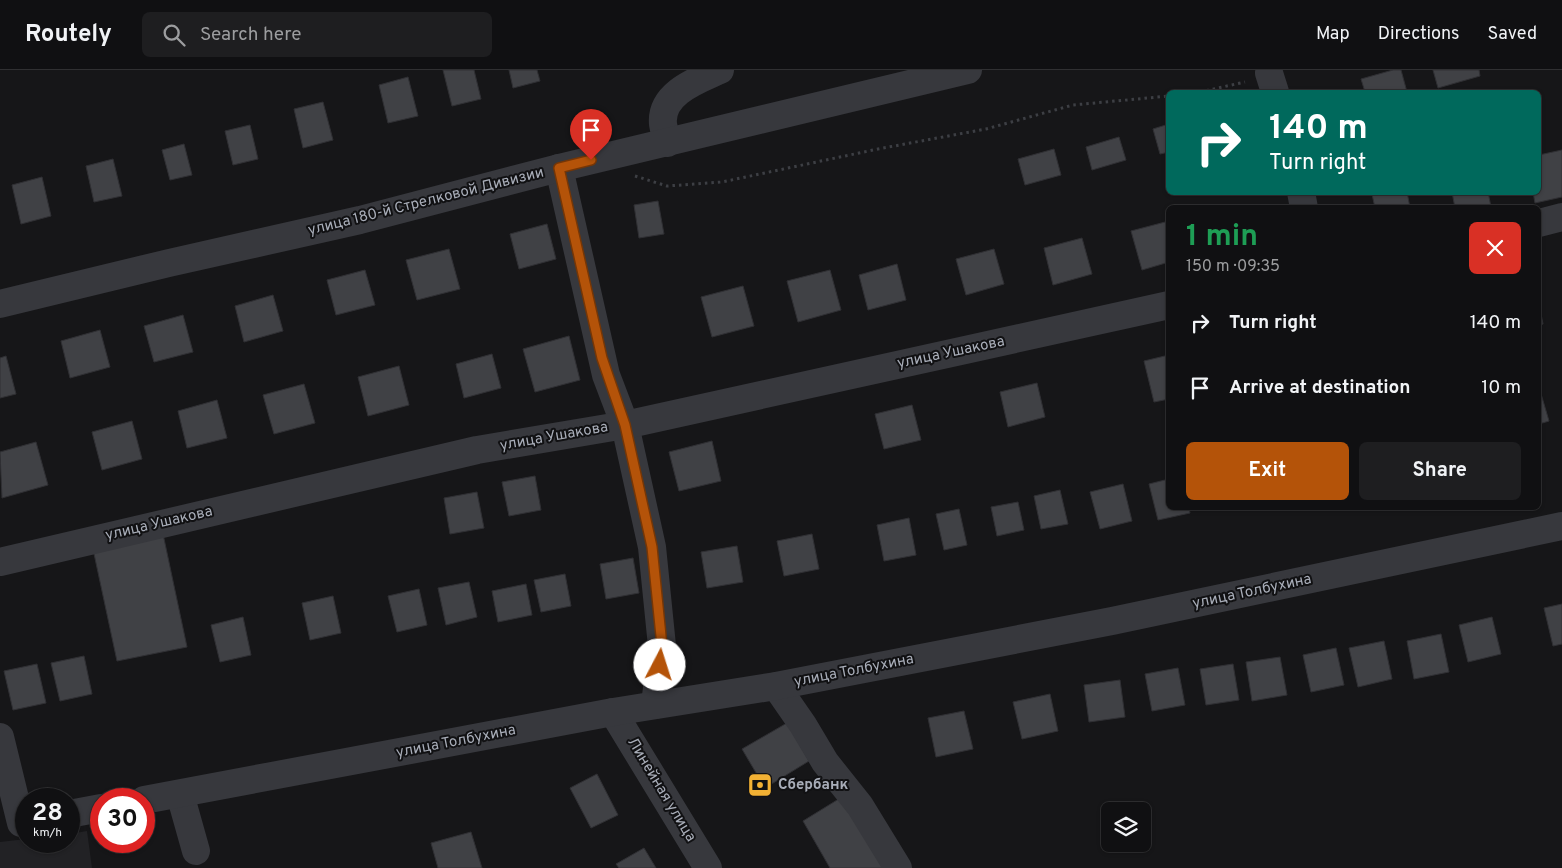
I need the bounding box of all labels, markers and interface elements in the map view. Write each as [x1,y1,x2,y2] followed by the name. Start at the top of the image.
[142,12,492,57] search box
[25,20,112,50] text: Routely
[160,21,188,49] icon: search
[200,23,301,47] text: Search here
[1316,23,1350,46] text: Map
[1378,23,1460,46] text: Directions
[1488,23,1537,46] text: Saved
[1269,107,1368,151] text: 140 m
[570,109,612,160] pin
[1186,110,1251,175] icon: right
[577,116,605,144] icon: arrive
[1269,150,1366,177] text: Turn right
[306,163,546,241] street label: улица 180-й Стрелковой Дивизии
[1186,219,1258,256] text: 1 min
[1469,222,1521,274] button: close
[1186,257,1280,277] text: 150 m · 09:35
[1186,309,1214,337] icon: right
[1229,311,1317,335] text: Turn right
[1470,311,1521,335] text: 140 m
[895,332,1007,374] street label: улица Ушакова
[1186,374,1214,402] icon: arrive
[1229,376,1410,400] text: Arrive at destination
[1481,376,1521,400] text: 10 m
[498,418,610,456] street label: улица Ушакова
[1186,442,1349,500] button: Exit
[1359,442,1521,500] button: Share
[104,502,214,546] street label: улица Ушакова
[1191,570,1313,614] street label: улица Толбухина
[633,638,685,690] position arrow
[793,650,915,692] street label: улица Толбухина
[395,721,517,763] street label: улица Толбухина
[622,734,700,846] street label: Линейная улица
[747,772,773,798] bank icon: Сбербанк
[778,776,849,795] place label: Сбербанк
[90,788,155,853] speed limit sign: 30
[32,798,63,830] text: 28
[1101,802,1151,852] map controls
[1101,802,1151,852] button: layers
[33,825,62,841] text: km/h

